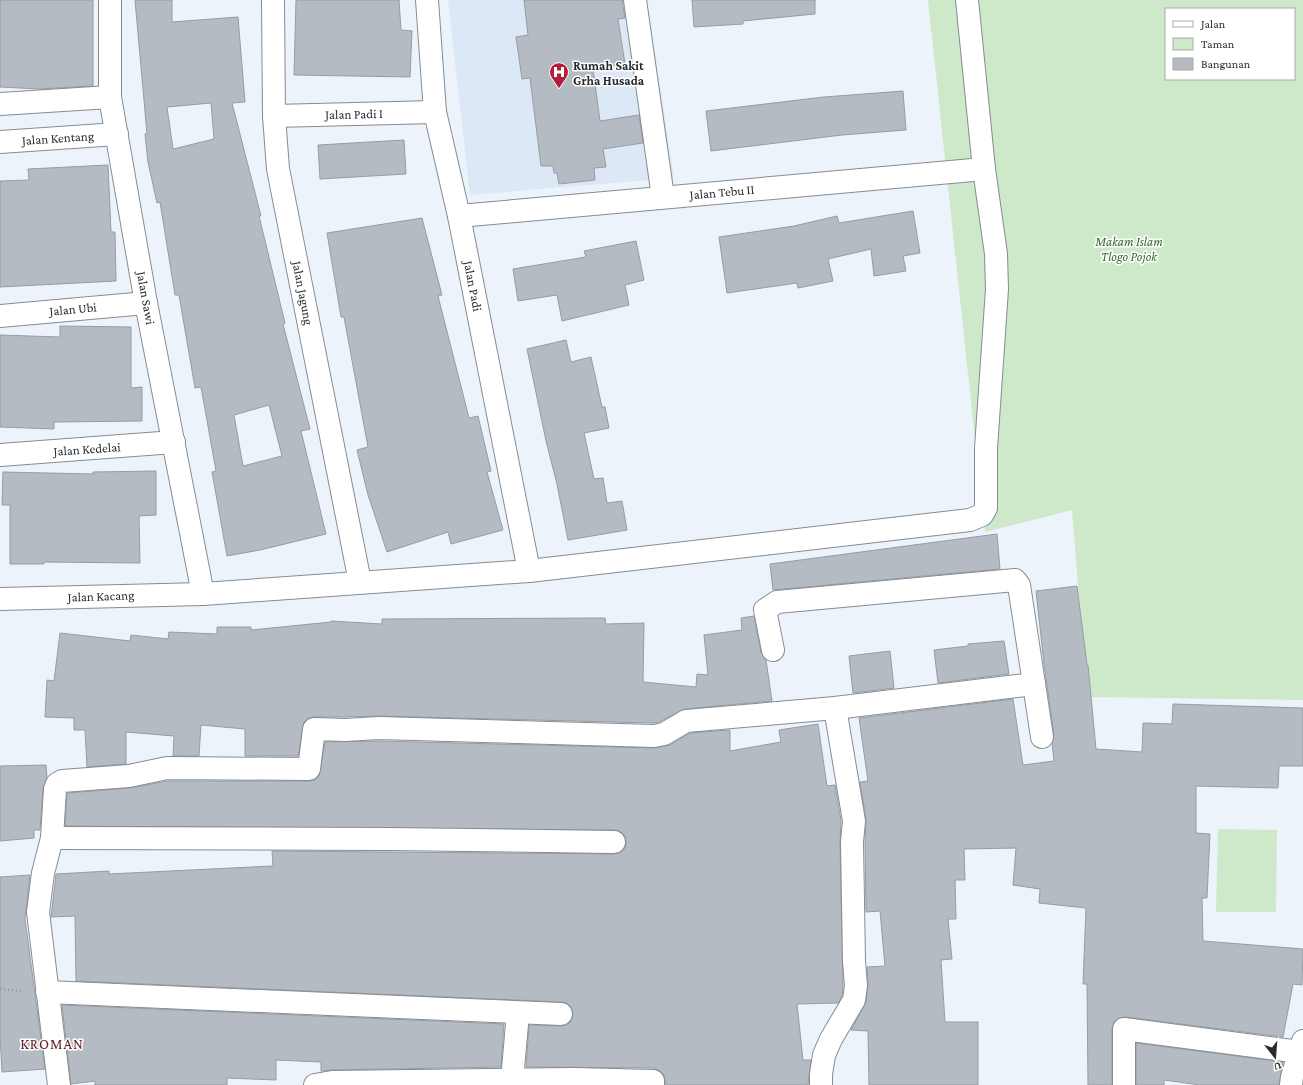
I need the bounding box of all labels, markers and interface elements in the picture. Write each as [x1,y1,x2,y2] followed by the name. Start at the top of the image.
[1165,8,1295,80] legend
[1200,17,1226,31] text: Jalan
[1201,37,1235,51] text: Taman
[1201,57,1251,71] text: Bangunan
[573,58,645,88] place label: Rumah Sakit Grha Husada
[548,61,570,89] hospital icon: Rumah Sakit Grha Husada
[324,106,383,122] street label: Jalan Padi I
[20,128,95,148] street label: Jalan Kentang
[688,182,755,202] street label: Jalan Tebu II
[1094,234,1163,265] park label: Makam Islam Tlogo Pojok
[461,258,485,313] street label: Jalan Padi
[289,259,317,327] street label: Jalan Jagung
[134,269,158,326] street label: Jalan Sawi
[48,299,98,319] street label: Jalan Ubi
[52,439,122,459] street label: Jalan Kedelai
[66,587,135,605] street label: Jalan Kacang
[20,1036,84,1052] district label: KROMAN
[1255,1037,1295,1077] north arrow
[1272,1060,1283,1074] text: U

